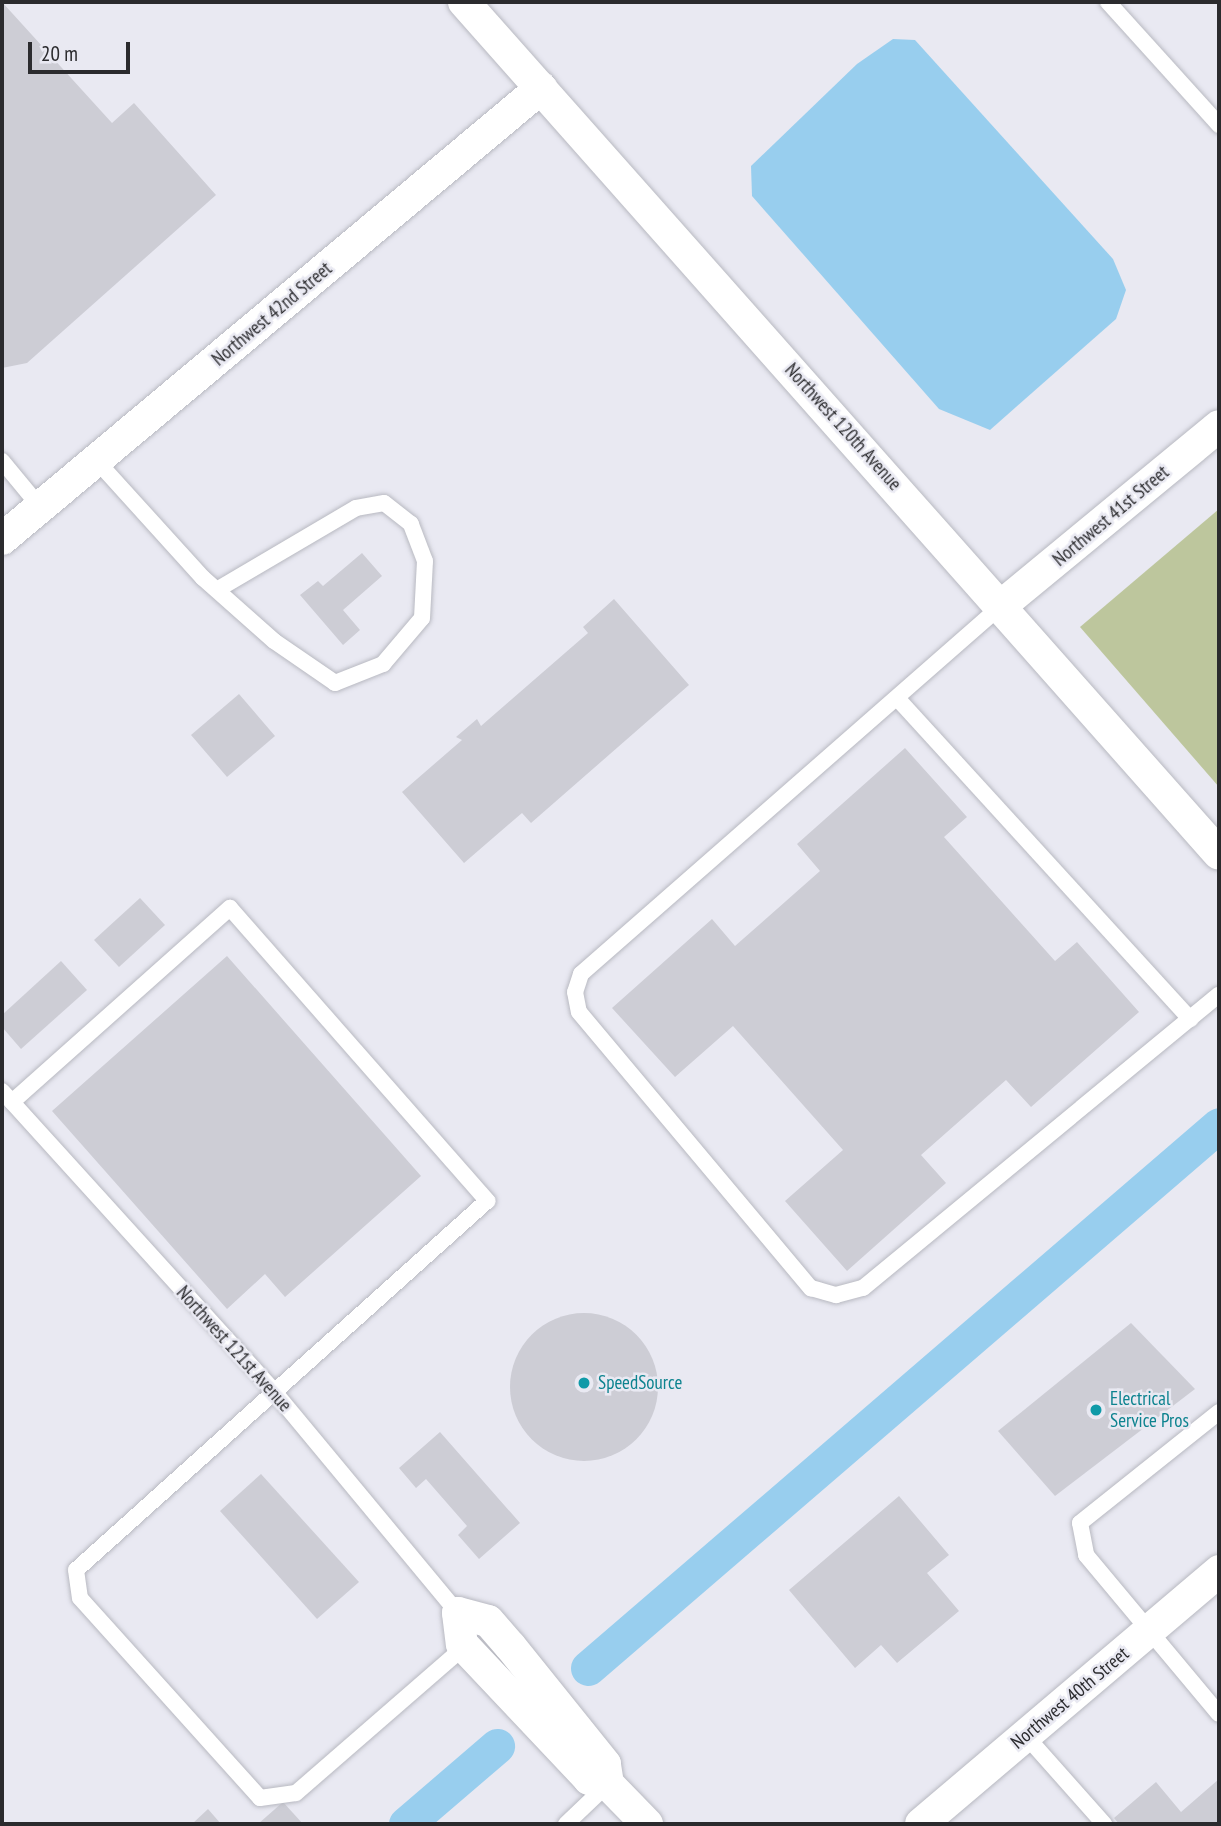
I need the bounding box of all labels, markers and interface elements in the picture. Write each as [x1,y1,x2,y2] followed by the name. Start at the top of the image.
[32,28,133,72] scale bar
[41,40,78,67] text: 20 m
[208,257,336,371] street label: Northwest 42nd Street
[780,359,906,495] street label: Northwest 120th Avenue
[1048,461,1174,571] street label: Northwest 41st Street
[171,1281,297,1417] street label: Northwest 121st Avenue
[598,1372,682,1394] place label: SpeedSource
[576,1375,592,1391] marker: SpeedSource
[1110,1388,1189,1432] place label: Electrical Service Pros
[1088,1402,1104,1418] marker: Electrical Service Pros
[1007,1642,1133,1754] street label: Northwest 40th Street

